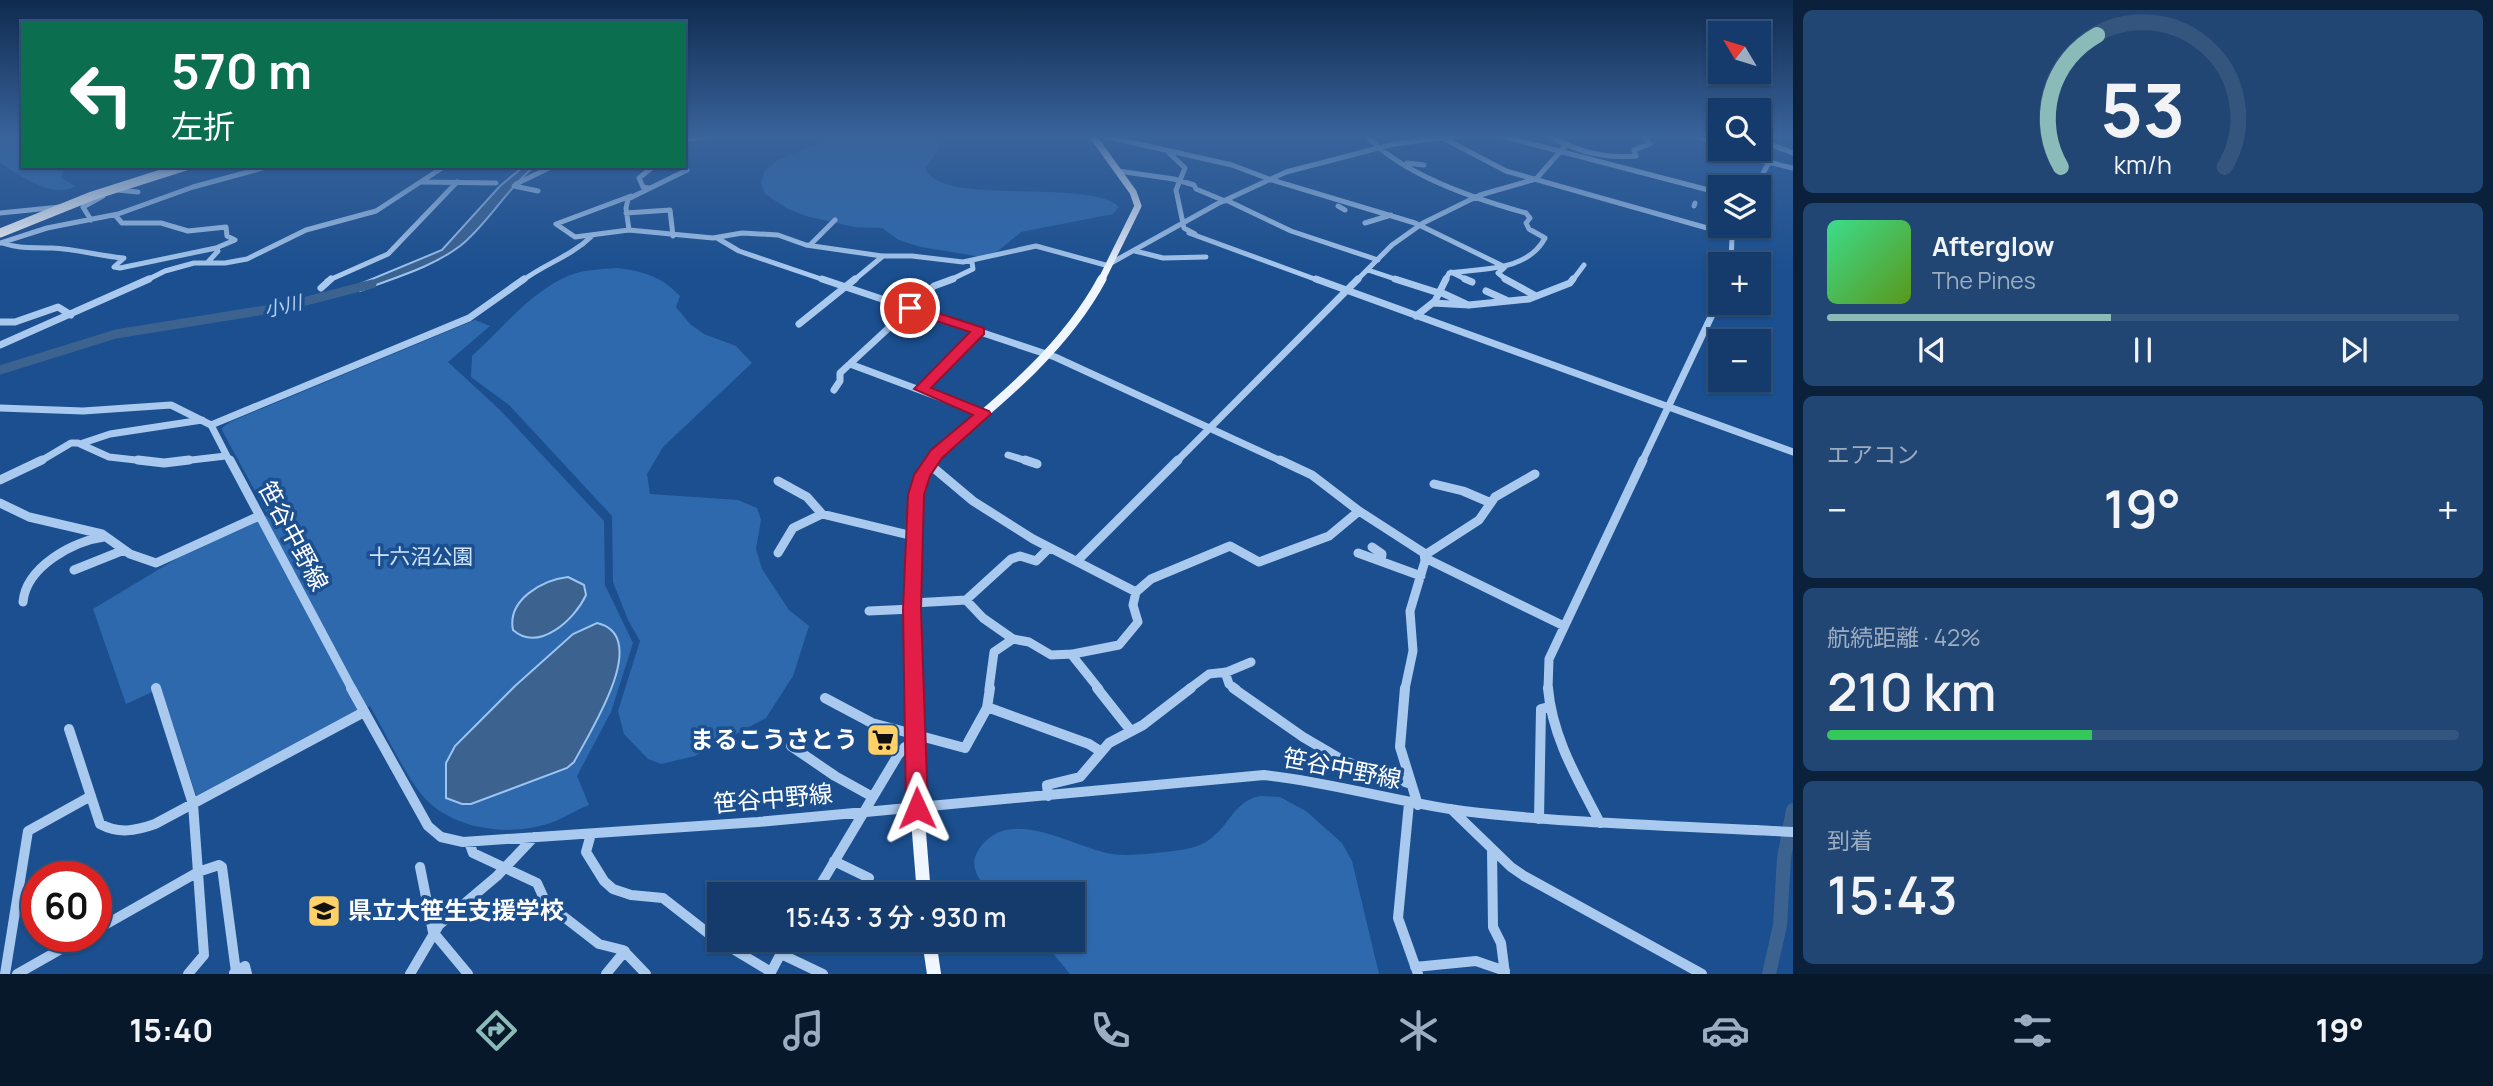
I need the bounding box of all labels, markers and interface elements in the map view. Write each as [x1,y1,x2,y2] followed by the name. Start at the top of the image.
[1708,21,1771,84] north arrow
[1708,21,1771,392] map controls
[171,37,312,104] text: 570 m
[56,49,147,140] icon: left
[2101,60,2186,160] text: 53
[1708,98,1771,161] button: search
[171,104,235,148] text: 左折
[2114,147,2172,182] text: km/h
[1708,175,1771,238] button: layers
[1932,228,2054,264] text: Afterglow
[1708,252,1771,315] button: +
[1932,264,2036,296] text: The Pines
[880,278,940,338] pin
[262,289,306,323] water label: 小川
[891,289,929,327] icon: arrive
[1708,329,1771,392] button: −
[1913,331,1951,369] icon: previous
[2124,331,2162,369] icon: pause
[2335,331,2373,369] icon: next
[1827,438,1919,470] text: エアコン
[2103,473,2181,544] text: 19°
[252,475,337,596] street label: 笹谷中野線
[1827,483,1848,535] text: −
[2437,483,2459,535] text: +
[369,542,474,570] park label: 十六沼公園
[1827,621,1981,653] text: 航続距離 · 42%
[1827,656,1996,727] text: 210 km
[864,721,902,759] supermarket icon: まるこうさとう
[690,722,858,755] place label: まるこうさとう
[1280,740,1404,795] street label: 笹谷中野線
[880,771,954,845] position arrow
[712,776,834,819] street label: 笹谷中野線
[1827,824,1873,856] text: 到着
[1827,859,1957,930] text: 15:43
[21,861,112,952] speed limit sign: 60
[305,892,343,930] school or university icon: 県立大笹生支援学校
[348,893,564,926] place label: 県立大笹生支援学校
[785,899,1007,935] text: 15:43 · 3 分 · 930 m
[472,1006,521,1055] icon: directions
[779,1006,828,1055] icon: music
[1086,1006,1135,1055] icon: phone
[1394,1006,1443,1055] icon: climate
[1701,1006,1750,1055] icon: car
[2008,1006,2057,1055] icon: filters
[129,1008,213,1052] text: 15:40
[2315,1008,2364,1052] text: 19°

